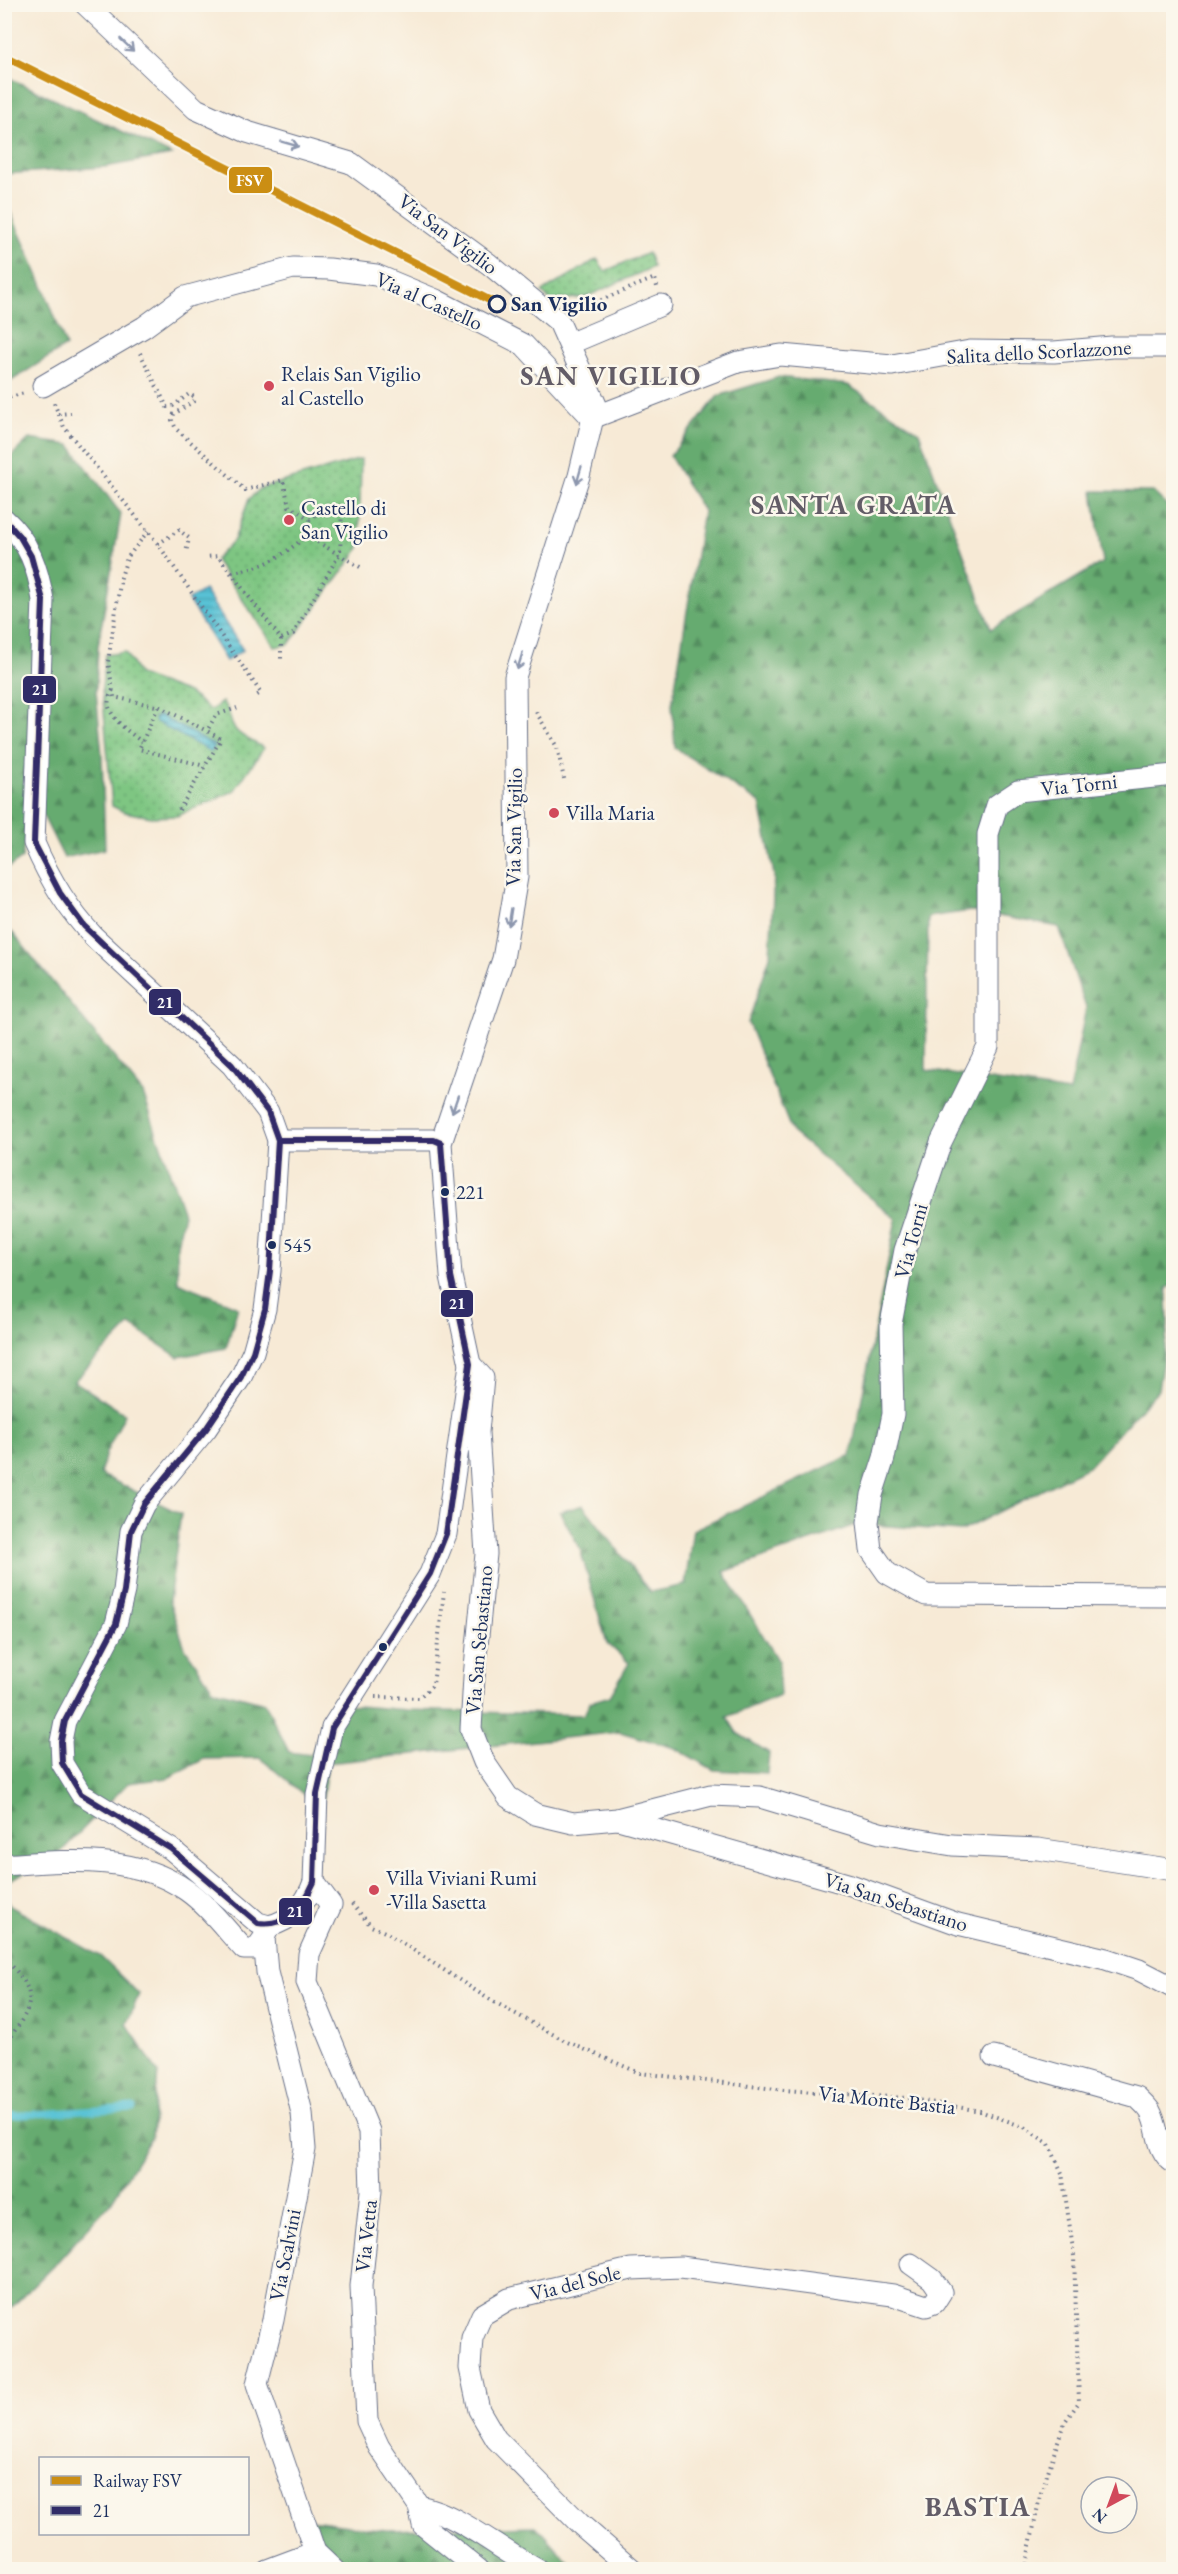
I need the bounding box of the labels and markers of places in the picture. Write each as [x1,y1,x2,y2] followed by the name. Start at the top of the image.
[511,290,608,317] place label: San Vigilio
[488,295,506,313] marker: San Vigilio
[281,360,421,411] place label: Relais San Vigilio al Castello
[262,379,276,393] marker: Relais San Vigilio al Castello
[301,494,388,545] place label: Castello di San Vigilio
[282,513,296,527] marker: Castello di San Vigilio
[566,799,656,826] place label: Villa Maria
[547,806,561,820] marker: Villa Maria
[456,1179,485,1205] place label: 221
[439,1186,451,1198] marker: 221
[283,1232,312,1258] place label: 545
[266,1239,278,1251] marker: 545
[377,1641,389,1653] unlabelled marker
[386,1864,537,1915] place label: Villa Viviani Rumi -Villa Sasetta
[367,1883,381,1897] marker: Villa Viviani Rumi -Villa Sasetta

